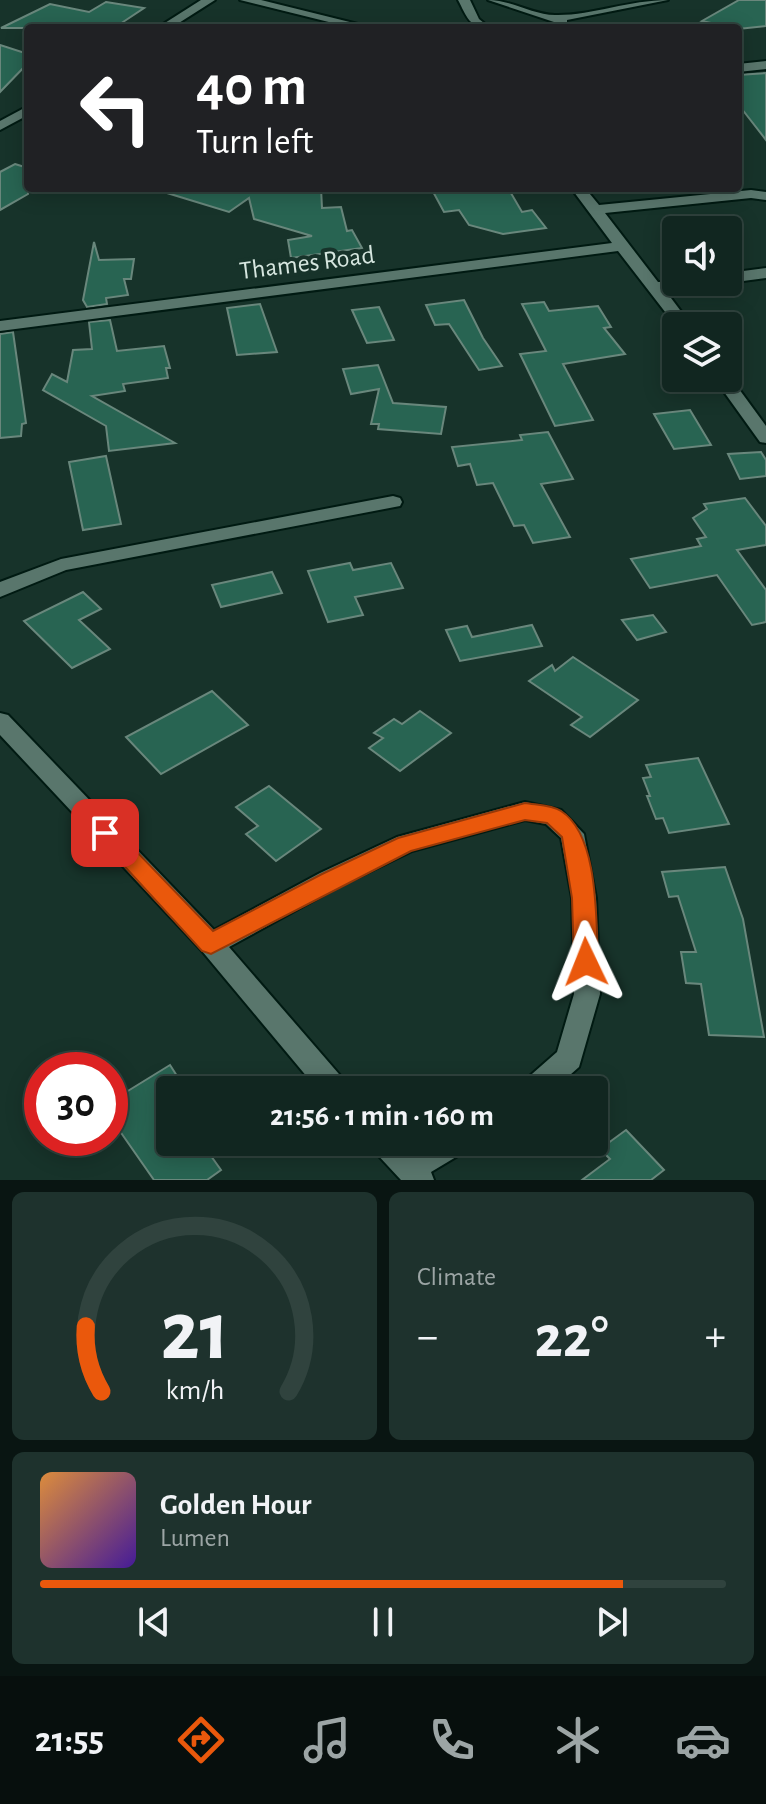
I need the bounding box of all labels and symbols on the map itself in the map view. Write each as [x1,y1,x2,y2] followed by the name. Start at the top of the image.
[238,242,376,284] street label: Thames Road
[71,799,139,867] pin
[544,920,628,1004] position arrow
[24,1052,128,1156] speed limit sign: 30

